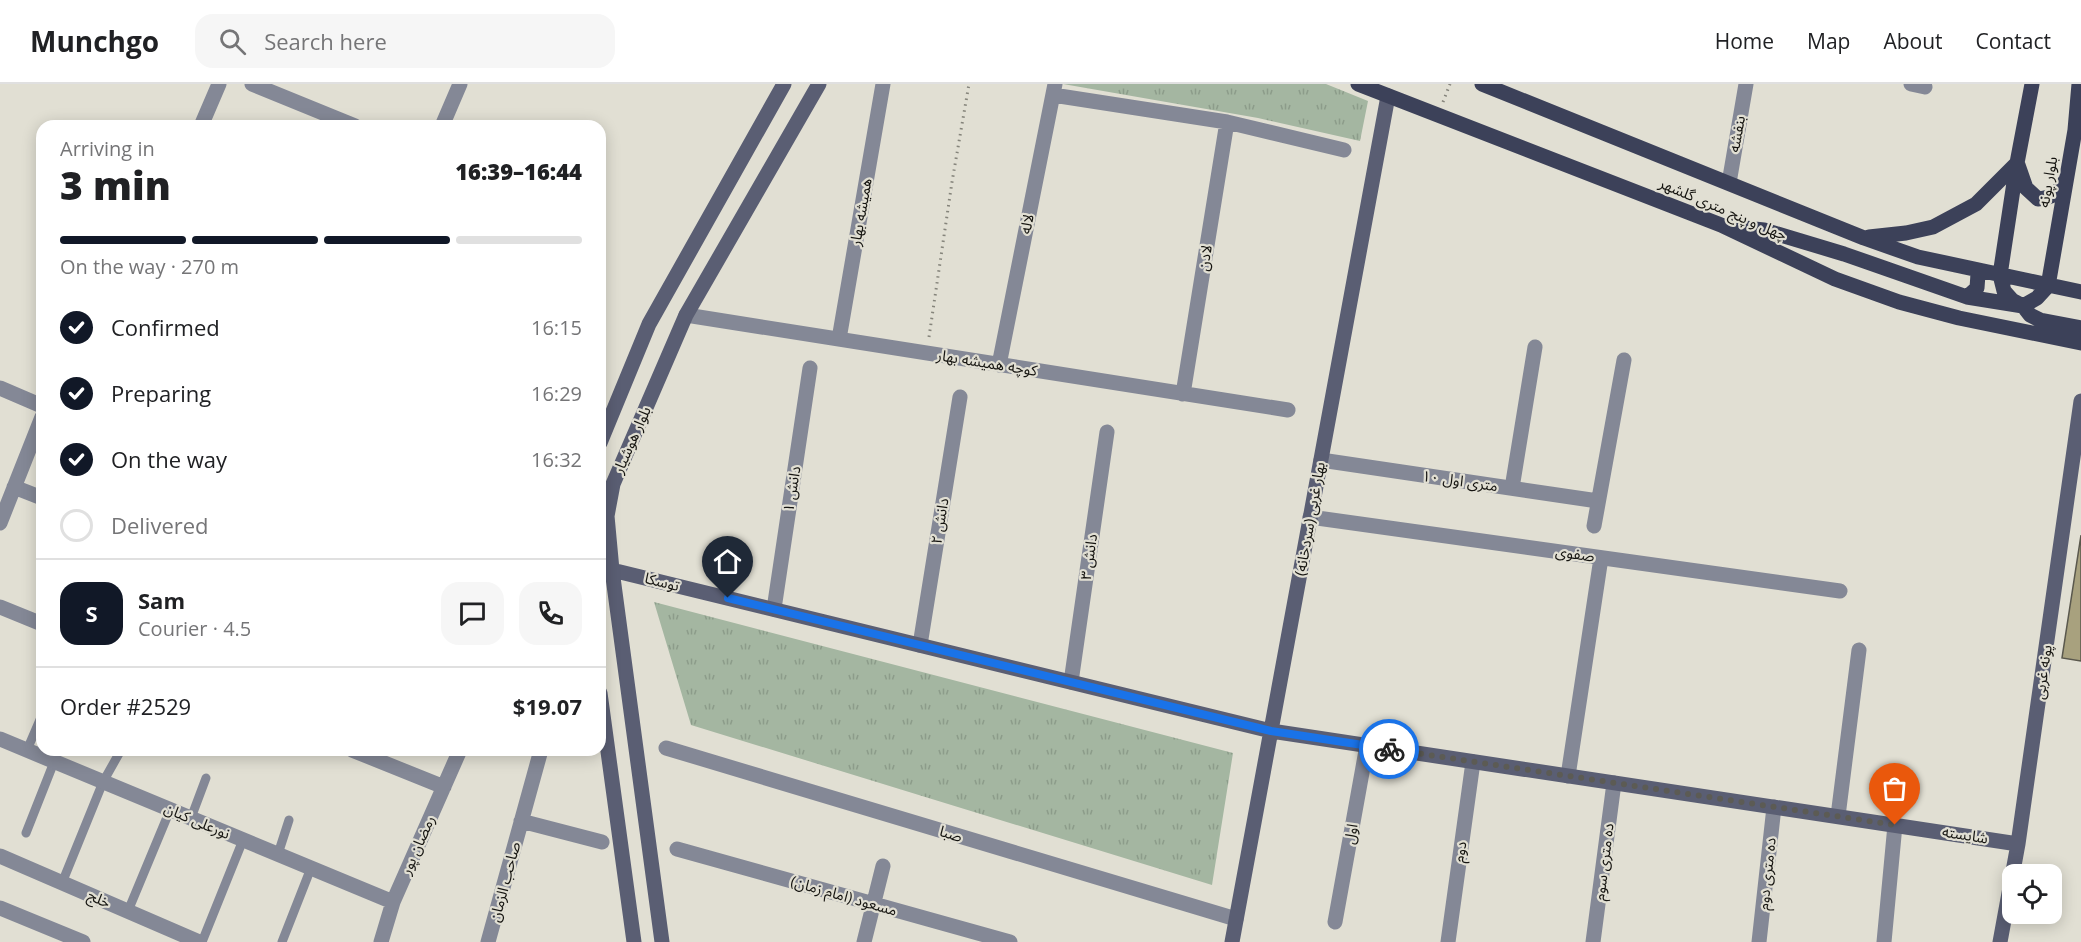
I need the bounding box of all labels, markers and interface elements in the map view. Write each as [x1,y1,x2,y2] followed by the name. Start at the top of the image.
[195,14,615,68] search box
[30,22,159,60] text: Munchgo
[216,25,249,58] icon: search
[264,26,387,56] text: Search here
[1715,27,1774,55] text: Home
[1807,27,1850,55] text: Map
[1883,27,1943,55] text: About
[1976,27,2051,55] text: Contact
[1723,114,1749,154] street label: بنفشه
[60,135,155,162] text: Arriving in
[2033,155,2062,209] street label: بلوار پونه
[455,156,582,186] text: 16:39–16:44
[60,158,171,211] text: 3 min
[1654,172,1790,247] street label: چهل و پنج متری گلشهر
[844,176,876,248] street label: همیشه بهار
[1014,212,1038,235] street label: لاله
[1192,243,1216,272] street label: لادن
[60,253,239,280] text: On the way · 270 m
[60,311,93,344] icon: check
[111,312,220,342] text: Confirmed
[531,314,582,341] text: 16:15
[934,344,1040,381] street label: کوچه همیشه بهار
[60,377,93,410] icon: check
[111,378,211,408] text: Preparing
[531,380,582,407] text: 16:29
[607,403,655,477] street label: بلوار هوشیار
[60,443,93,476] icon: check
[111,444,227,474] text: On the way
[531,446,582,473] text: 16:32
[1289,460,1329,577] street label: بهار غربی (سردخانه)
[778,464,805,513] street label: دانش ۱
[1421,465,1499,495] street label: ۱۰ متری اول
[926,496,953,545] street label: دانش ۲
[111,510,209,540] text: Delivered
[1075,533,1101,581] street label: دانش ۳
[702,536,753,598] pin
[1554,540,1596,566] street label: صفوی
[711,545,744,578] icon: home
[643,567,682,595] street label: توسکا
[441,582,504,645] button: chat
[519,582,582,645] button: phone
[138,585,185,615] text: Sam
[85,598,98,628] text: S
[138,615,251,642] text: Courier · 4.5
[2028,643,2057,701] street label: پونه غربی
[60,691,191,721] text: Order #2529
[513,691,582,721] text: $19.07
[1359,719,1419,779] courier
[1373,733,1406,766] icon: bike
[1869,763,1920,825] pin
[1878,772,1911,805] icon: bag
[161,797,233,843] street label: نورعلی کیان
[395,812,440,879] street label: رمضان پور
[937,820,965,846] street label: صبا
[1941,821,1990,848] street label: شایسته
[1338,822,1362,846] street label: اول
[1588,822,1620,902] street label: ده متری سوم
[1752,837,1782,911] street label: ده متری دوم
[484,839,524,924] street label: صاحب الزمان
[1448,840,1472,864] street label: دوم
[2002,864,2062,924] map controls
[2002,864,2062,924] button: locate
[788,870,900,922] street label: مسعود (امام زمان)
[84,884,114,915] street label: خلج

